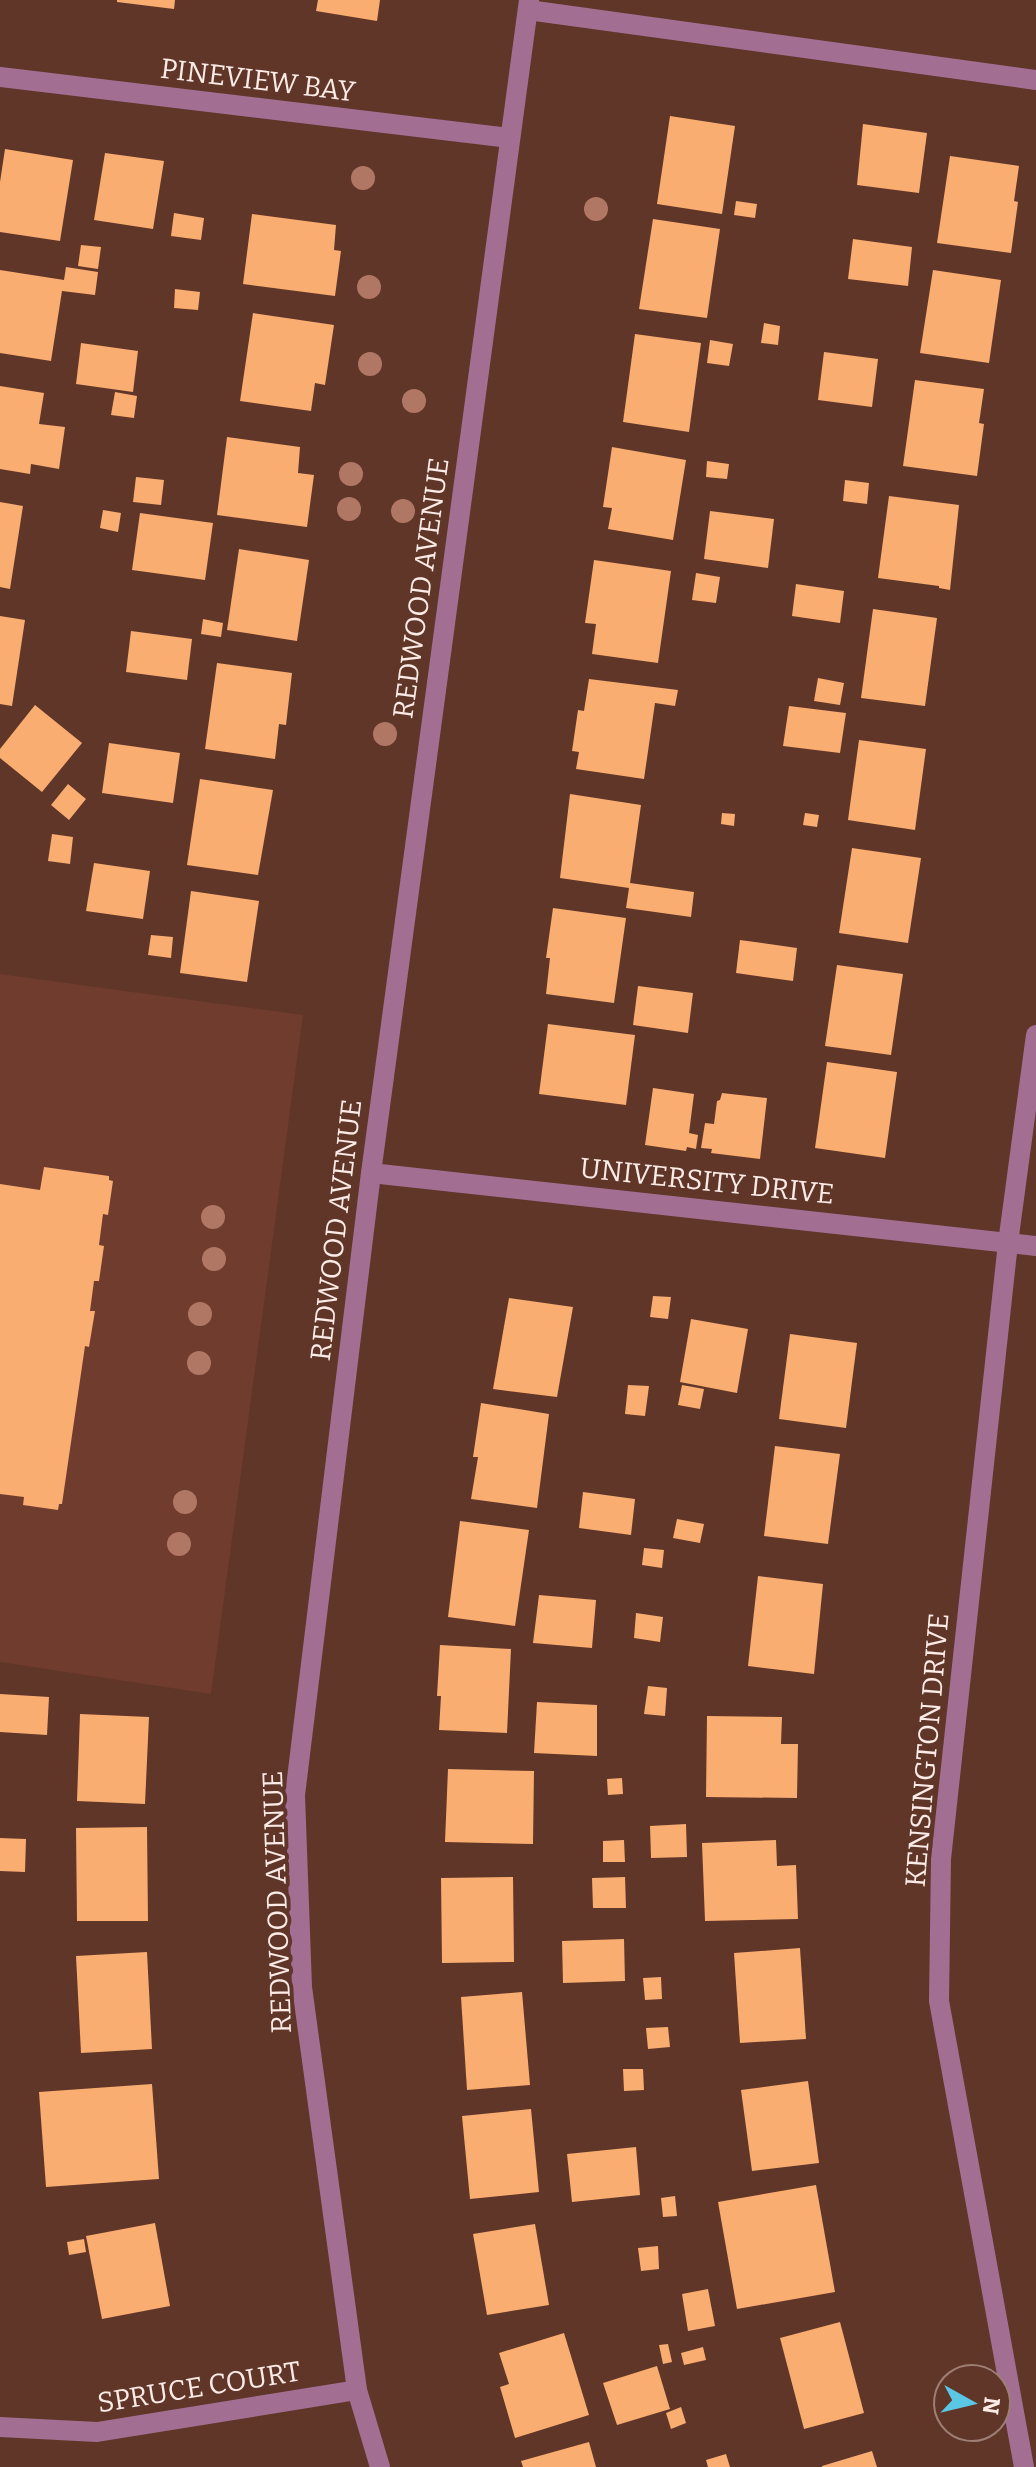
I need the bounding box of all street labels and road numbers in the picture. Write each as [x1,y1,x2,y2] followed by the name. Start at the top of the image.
[159,52,357,108] street label: PINEVIEW BAY
[386,456,456,720] street label: REDWOOD AVENUE
[304,1098,368,1362] street label: REDWOOD AVENUE
[578,1151,836,1211] street label: UNIVERSITY DRIVE
[899,1612,955,1888] street label: KENSINGTON DRIVE
[256,1770,298,2034] street label: REDWOOD AVENUE
[95,2355,303,2419] street label: SPRUCE COURT

